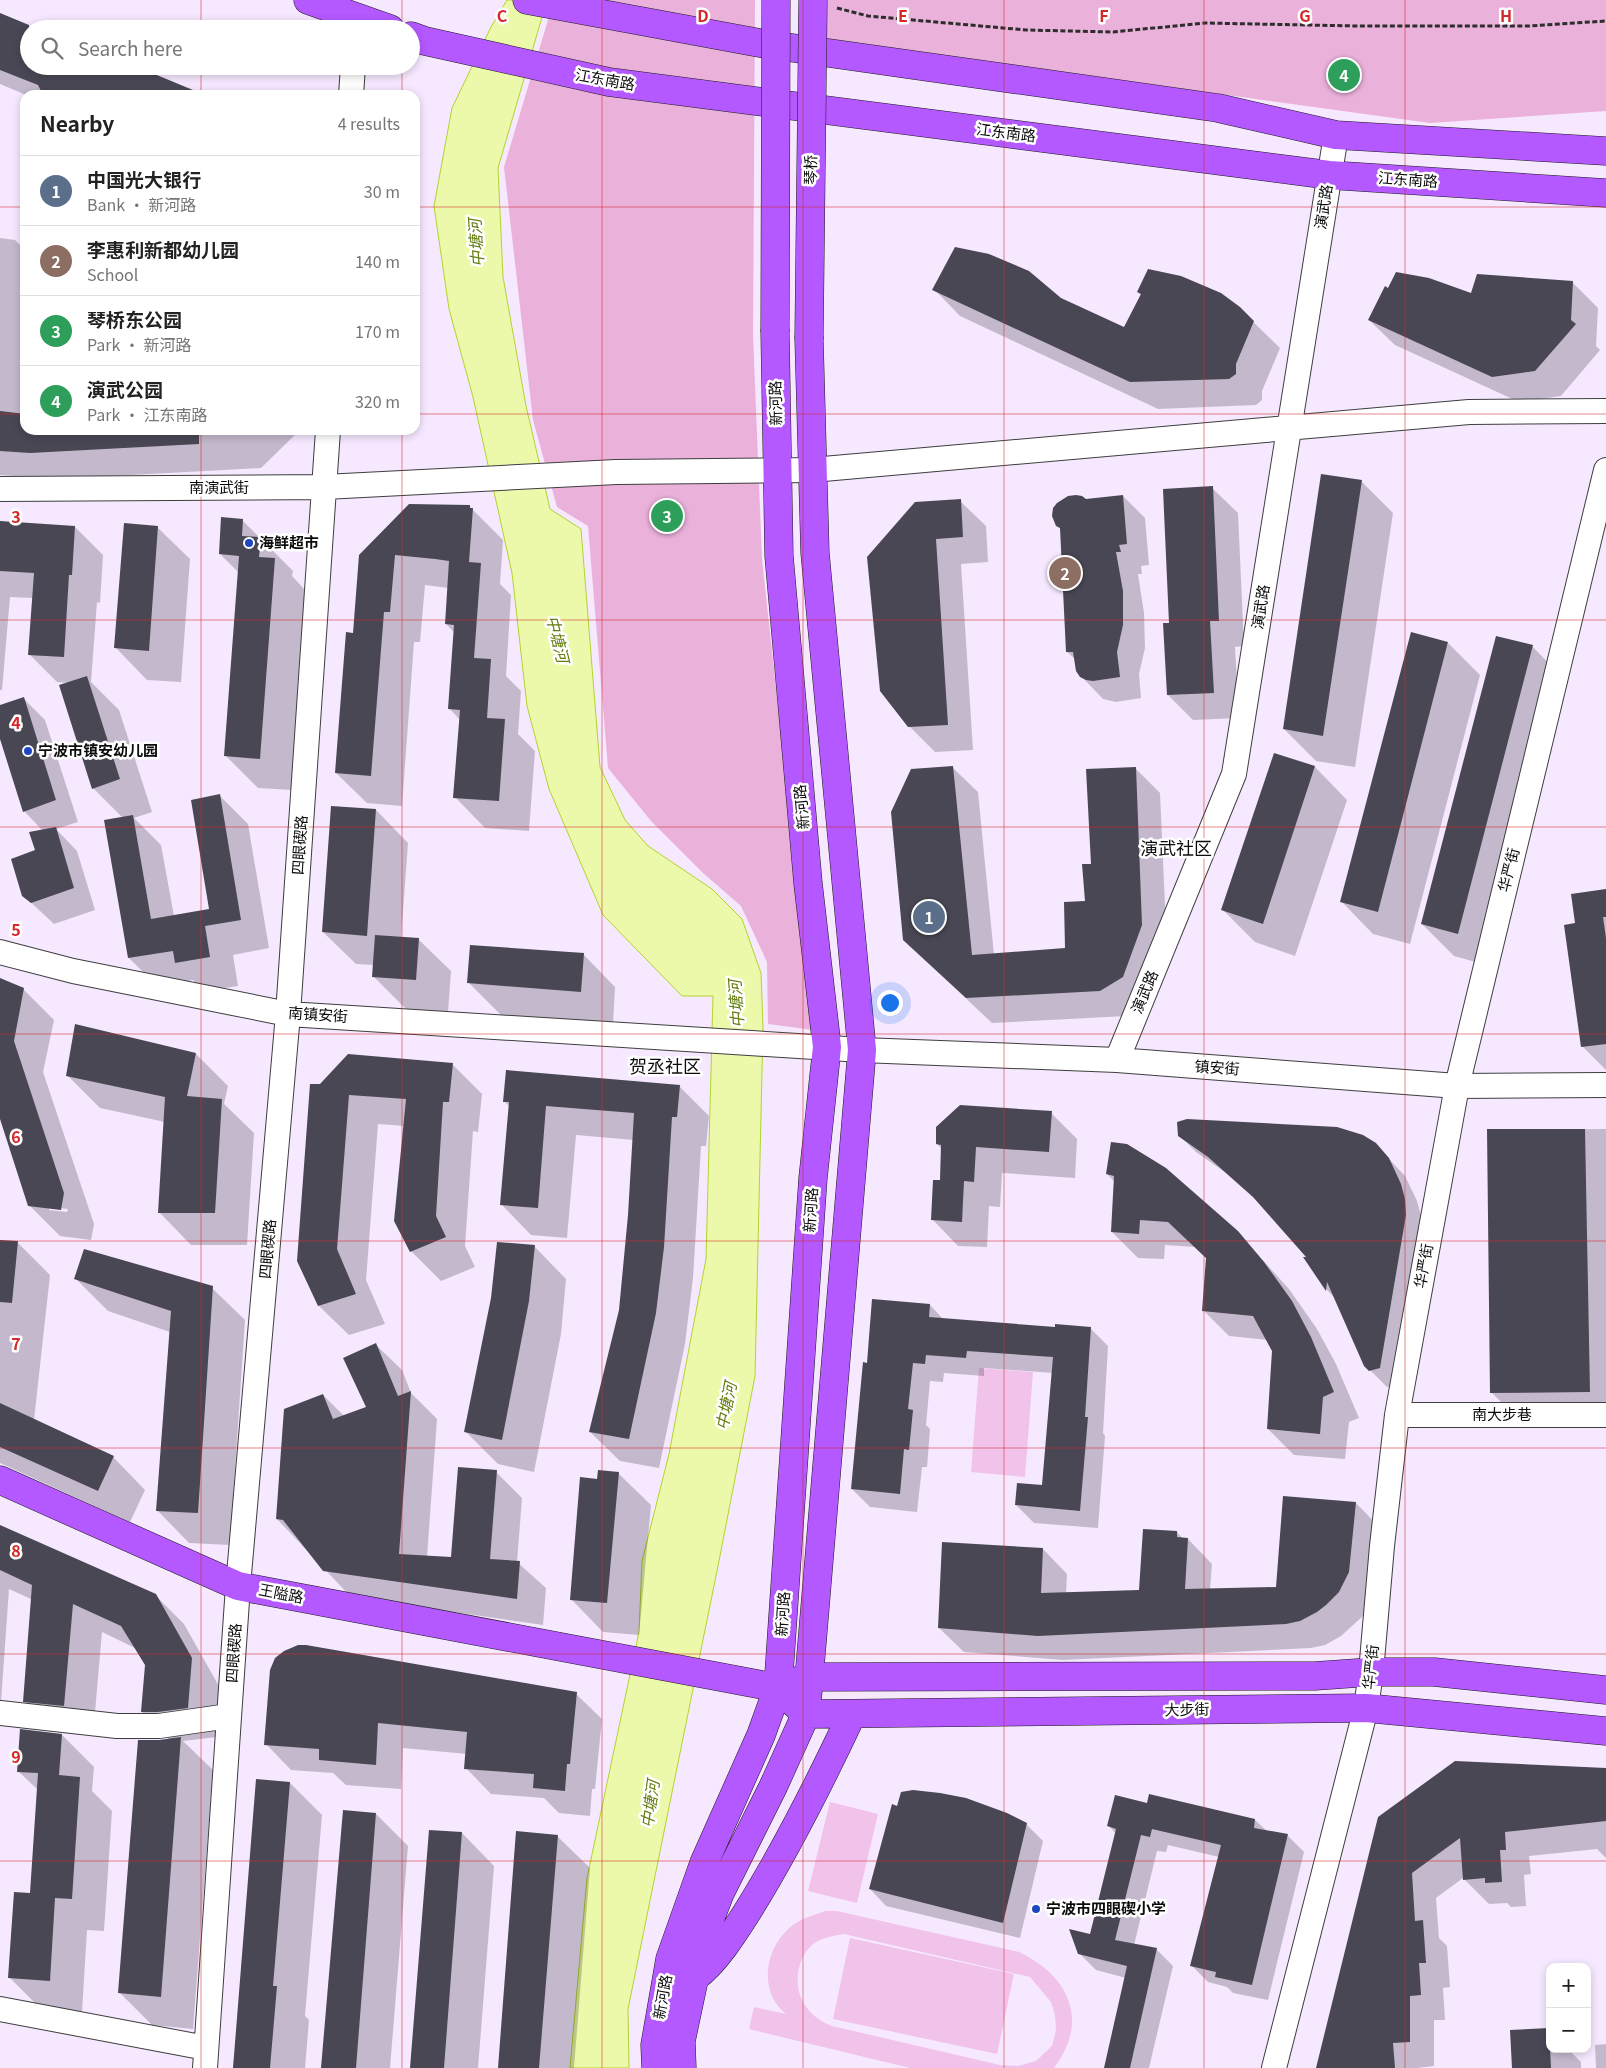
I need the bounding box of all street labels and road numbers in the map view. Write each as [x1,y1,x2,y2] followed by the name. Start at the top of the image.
[574,63,637,94] street label: 江东南路
[975,117,1037,146] street label: 江东南路
[799,155,820,185] street label: 琴桥
[1377,166,1439,191] street label: 江东南路
[1309,183,1336,231] street label: 演武路
[764,380,785,426] street label: 新河路
[189,476,249,497] street label: 南演武街
[1246,583,1273,631] street label: 演武路
[788,784,813,830] street label: 新河路
[286,814,311,876] street label: 四眼碶路
[1492,845,1523,894] street label: 华严街
[1125,967,1162,1016] street label: 演武路
[287,1001,349,1026] street label: 南镇安街
[1194,1054,1240,1079] street label: 镇安街
[797,1187,822,1233] street label: 新河路
[253,1218,280,1280] street label: 四眼碶路
[1408,1242,1437,1290] street label: 华严街
[1472,1403,1532,1424] street label: 南大步巷
[257,1578,305,1607] street label: 王隘路
[769,1591,794,1637] street label: 新河路
[220,1622,245,1684] street label: 四眼碶路
[1357,1643,1382,1690] street label: 华严街
[1164,1698,1210,1719] street label: 大步街
[647,1973,676,2021] street label: 新河路

